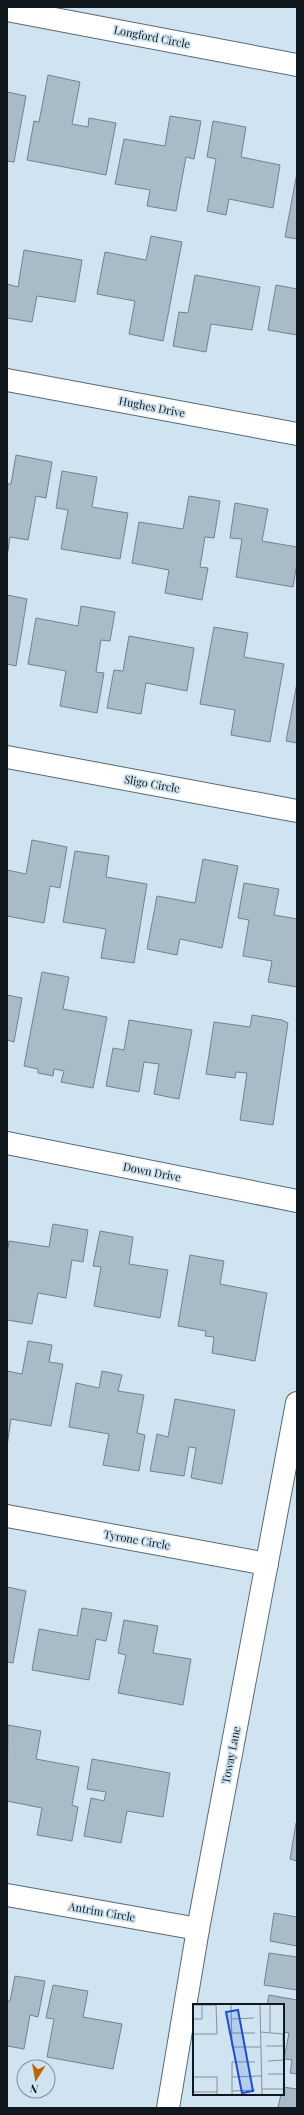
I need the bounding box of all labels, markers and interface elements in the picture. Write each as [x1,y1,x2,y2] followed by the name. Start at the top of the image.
[113,22,192,51] street label: Longford Circle
[118,393,187,420] street label: Hughes Drive
[123,771,181,796] street label: Sligo Circle
[122,1159,183,1185] street label: Down Drive
[103,1526,172,1553] street label: Tyrone Circle
[218,1724,244,1785] street label: Toway Lane
[67,1898,137,1925] street label: Antrim Circle
[193,2004,284,2095] inset map
[16,2059,56,2099] north arrow
[29,2081,39,2097] text: N

